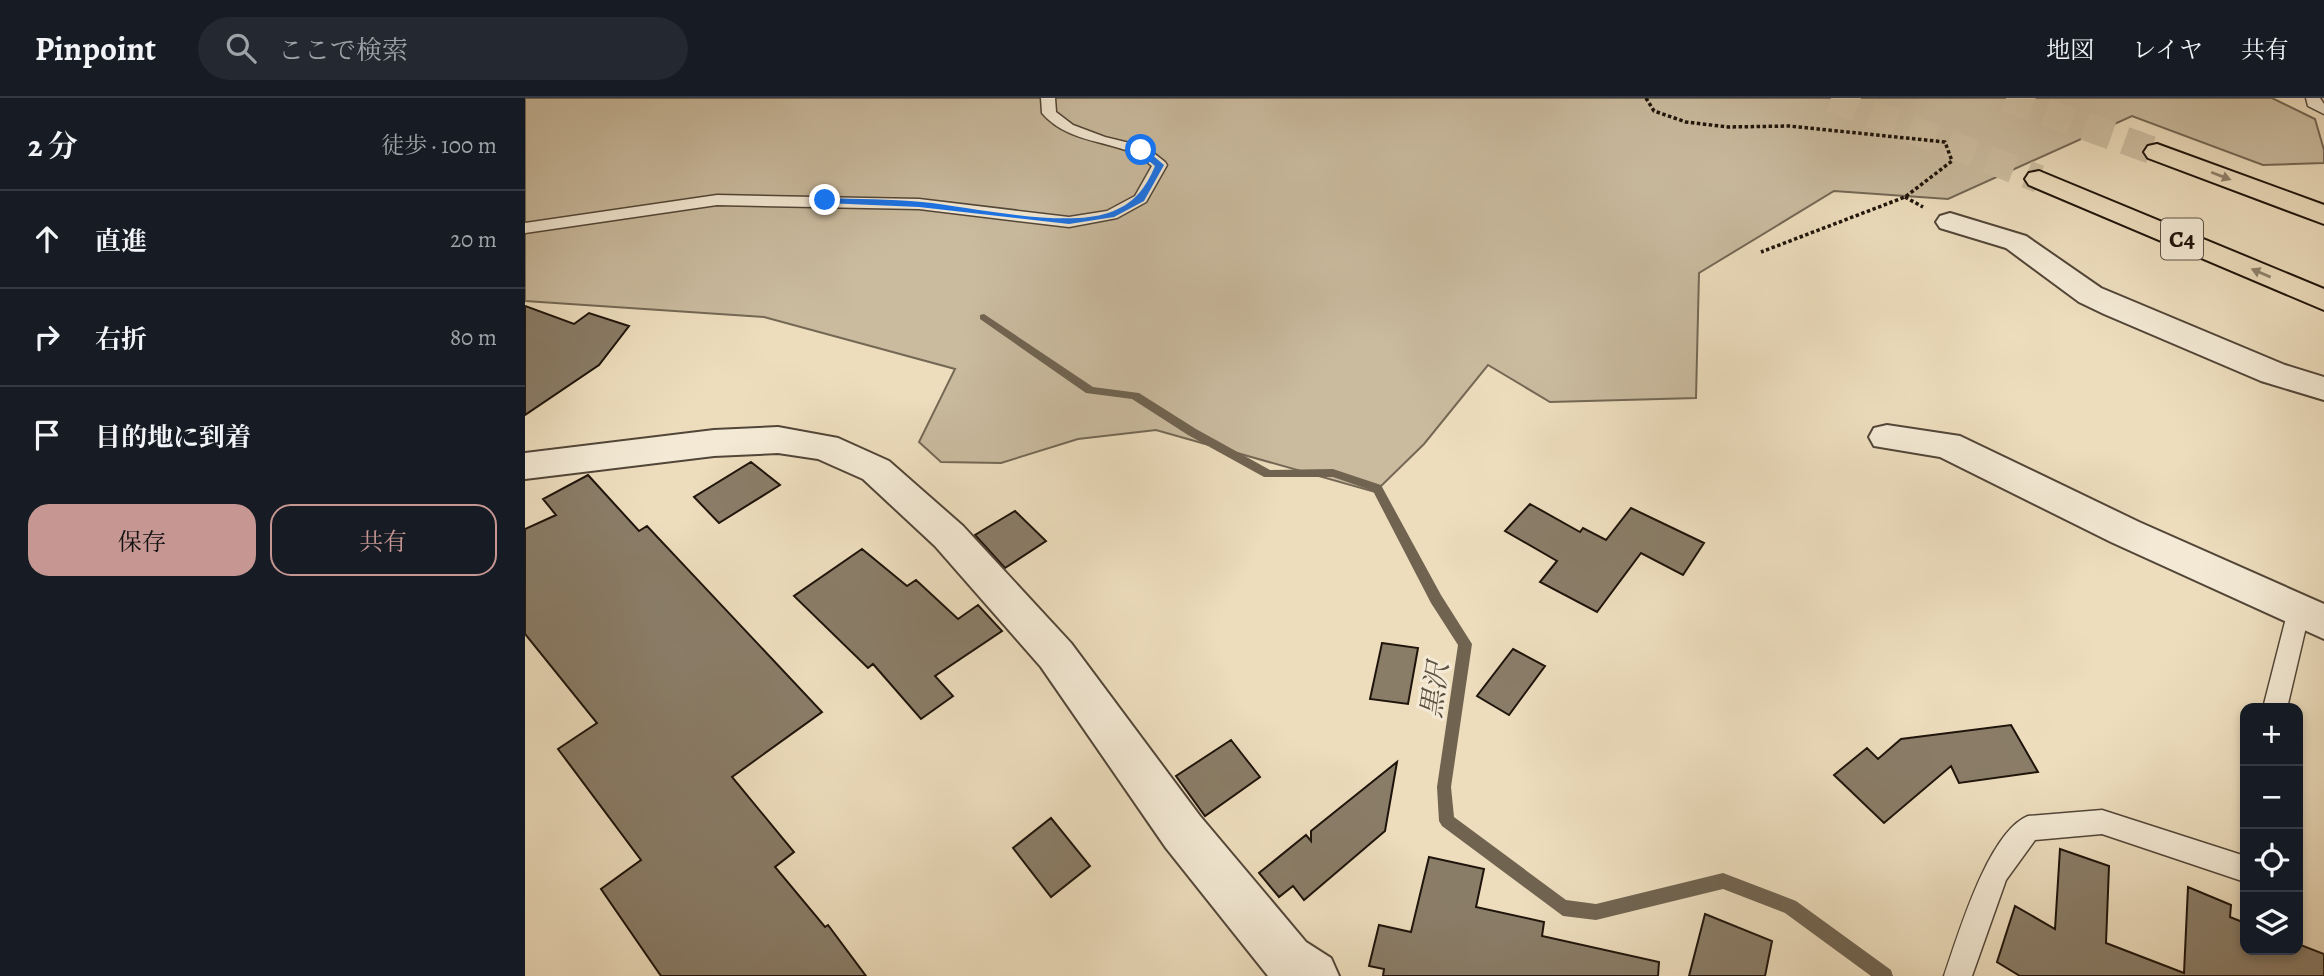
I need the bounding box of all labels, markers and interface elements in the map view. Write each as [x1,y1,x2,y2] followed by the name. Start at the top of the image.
[198,17,688,80] search box
[35,26,156,71] text: Pinpoint
[222,29,260,67] icon: search
[278,33,408,68] text: ここで検索
[2046,34,2094,66] text: 地図
[2132,34,2203,66] text: レイヤ
[2241,34,2289,66] text: 共有
[28,126,78,166] text: 2 分
[381,130,497,161] text: 徒歩 · 100 m
[1125,134,1156,165] route start
[2210,171,2231,182] one-way arrow
[809,184,840,215] route end
[2161,218,2203,260] road number: C4
[28,220,66,258] icon: ahead
[95,224,147,259] text: 直進
[450,224,497,255] text: 20 m
[2251,267,2271,279] one-way arrow
[28,318,66,356] icon: right
[95,322,147,357] text: 右折
[450,322,497,353] text: 80 m
[28,416,66,454] icon: arrive
[95,420,251,455] text: 目的地に到着
[28,504,256,576] button: 保存
[270,504,497,576] button: 共有
[1412,657,1458,721] water label: 黒沢
[2240,703,2303,955] map controls
[2240,703,2303,766] button: +
[2240,766,2303,829] button: −
[2240,829,2303,892] button: locate
[2240,892,2303,955] button: layers

